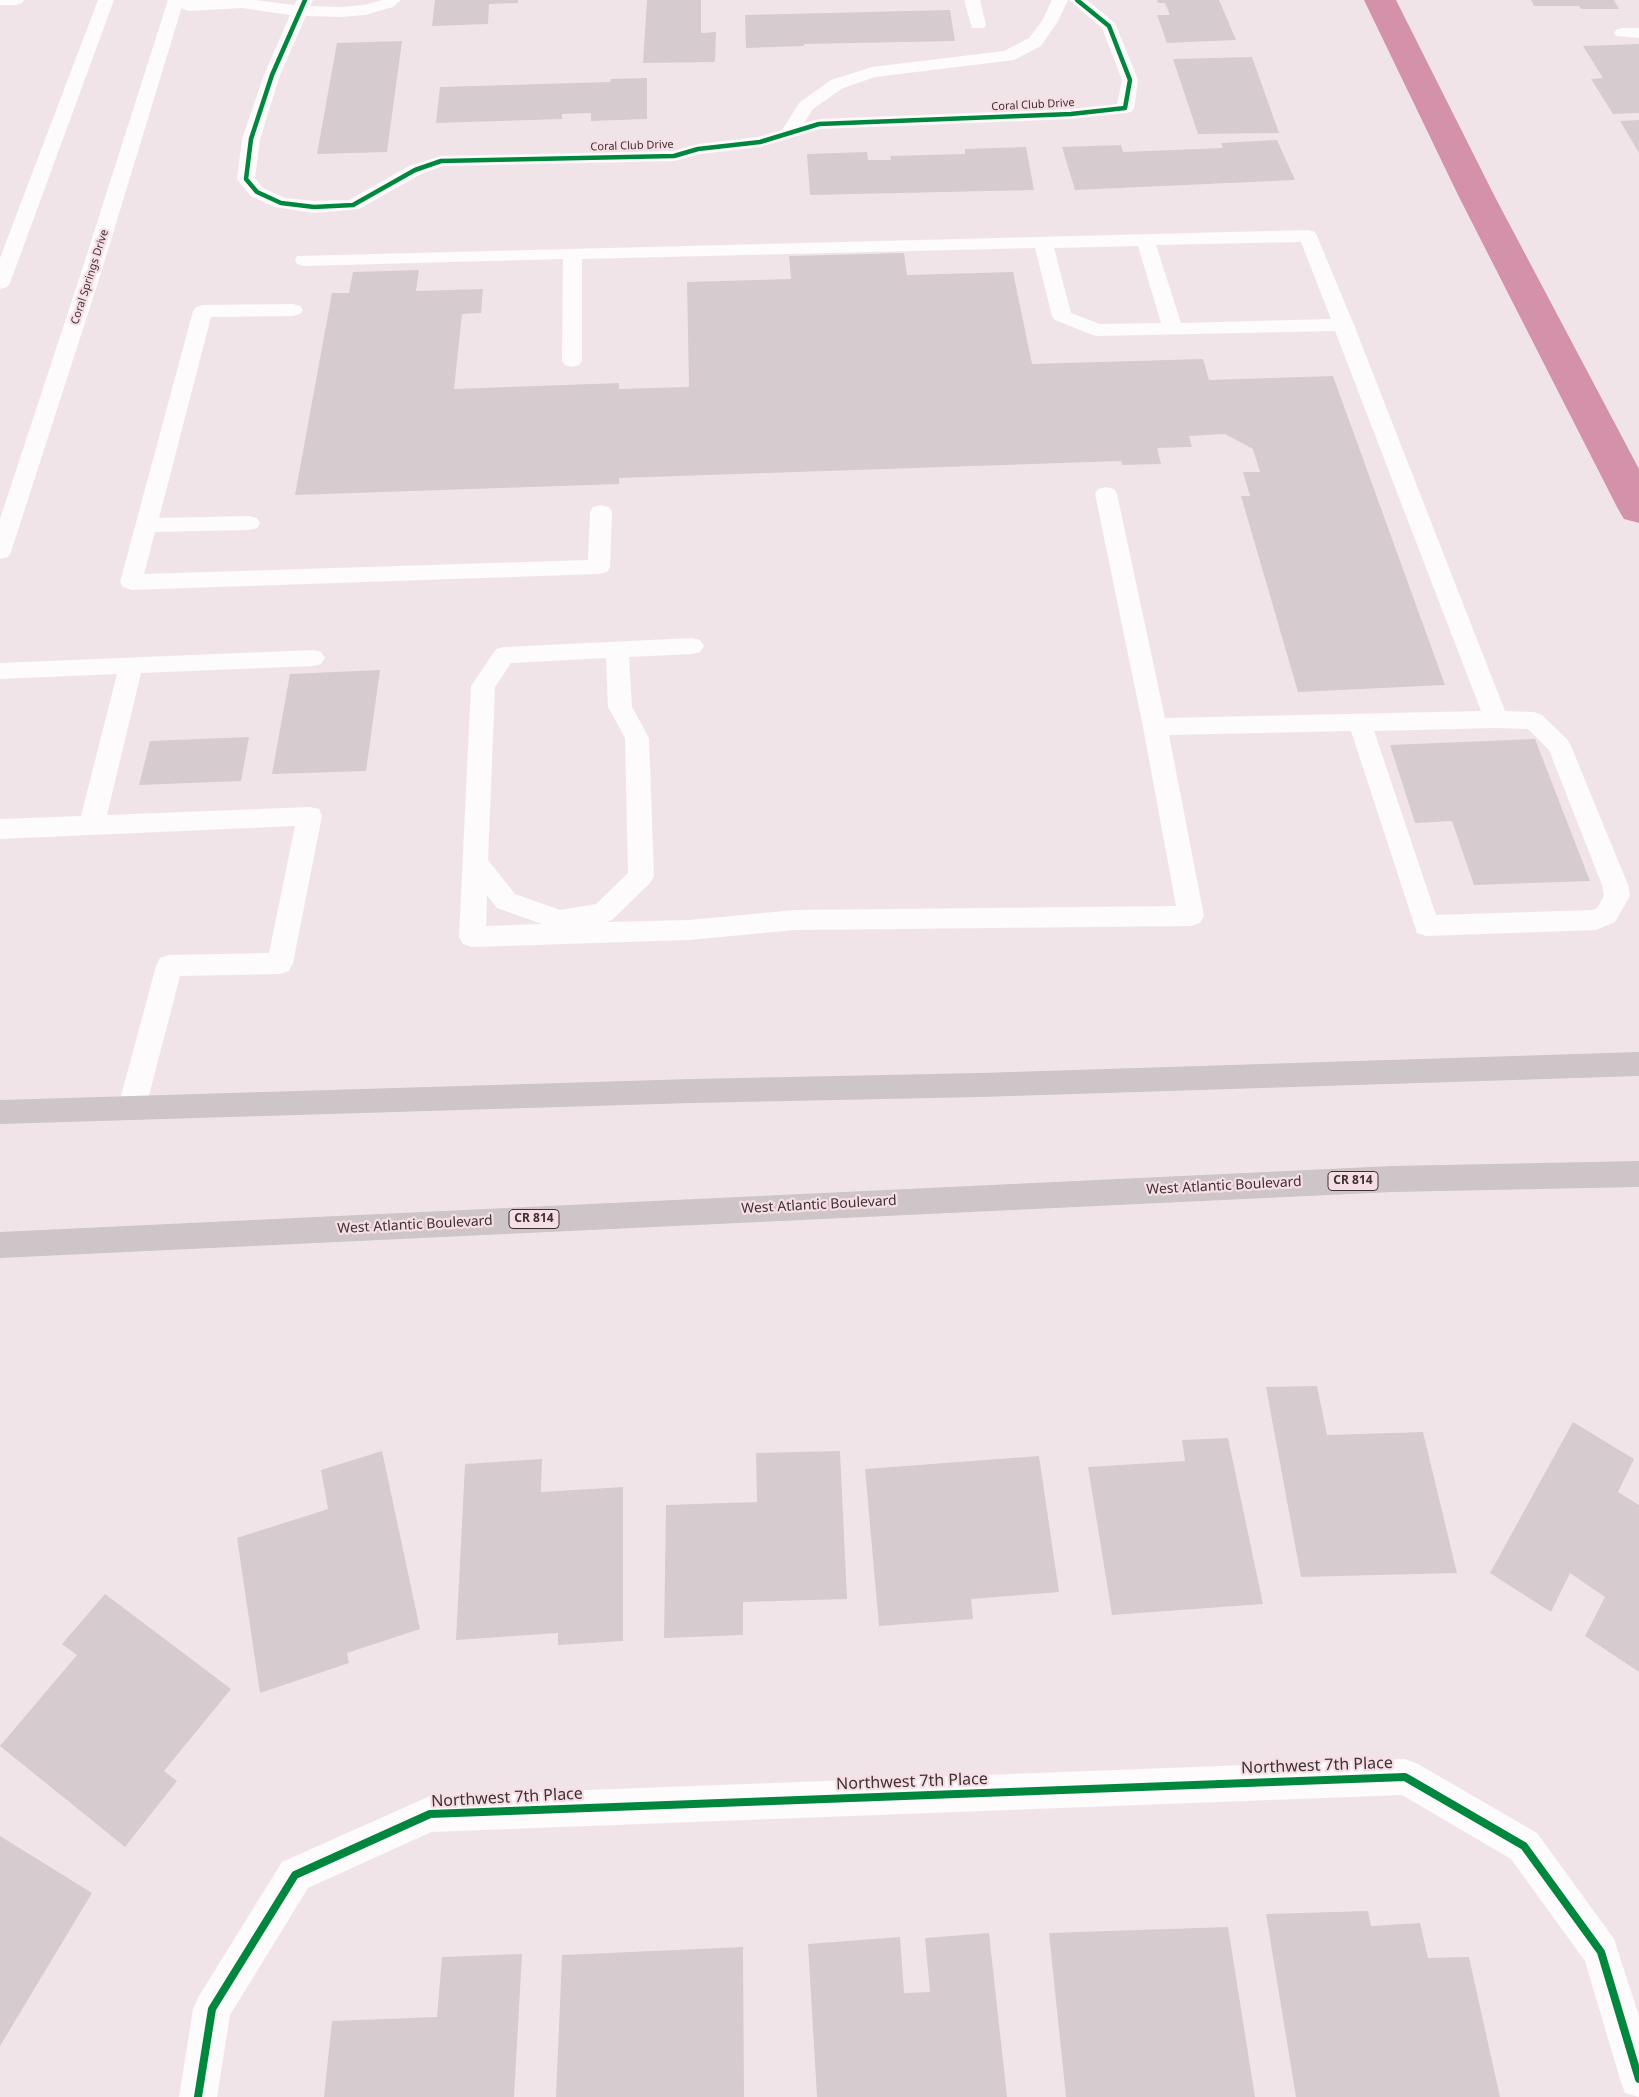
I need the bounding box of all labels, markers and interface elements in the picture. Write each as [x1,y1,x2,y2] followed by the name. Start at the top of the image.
[991,96,1075,114] street label: Coral Club Drive
[590,138,674,154] street label: Coral Club Drive
[68,228,112,326] street label: Coral Springs Drive
[1328,1172,1378,1190] road number: CR 814
[1146,1174,1302,1198] street label: West Atlantic Boulevard
[741,1193,897,1217] street label: West Atlantic Boulevard
[509,1210,559,1228] road number: CR 814
[337,1213,493,1237] street label: West Atlantic Boulevard
[1241,1754,1393,1778] street label: Northwest 7th Place
[836,1770,988,1794] street label: Northwest 7th Place
[431,1784,583,1812] street label: Northwest 7th Place

